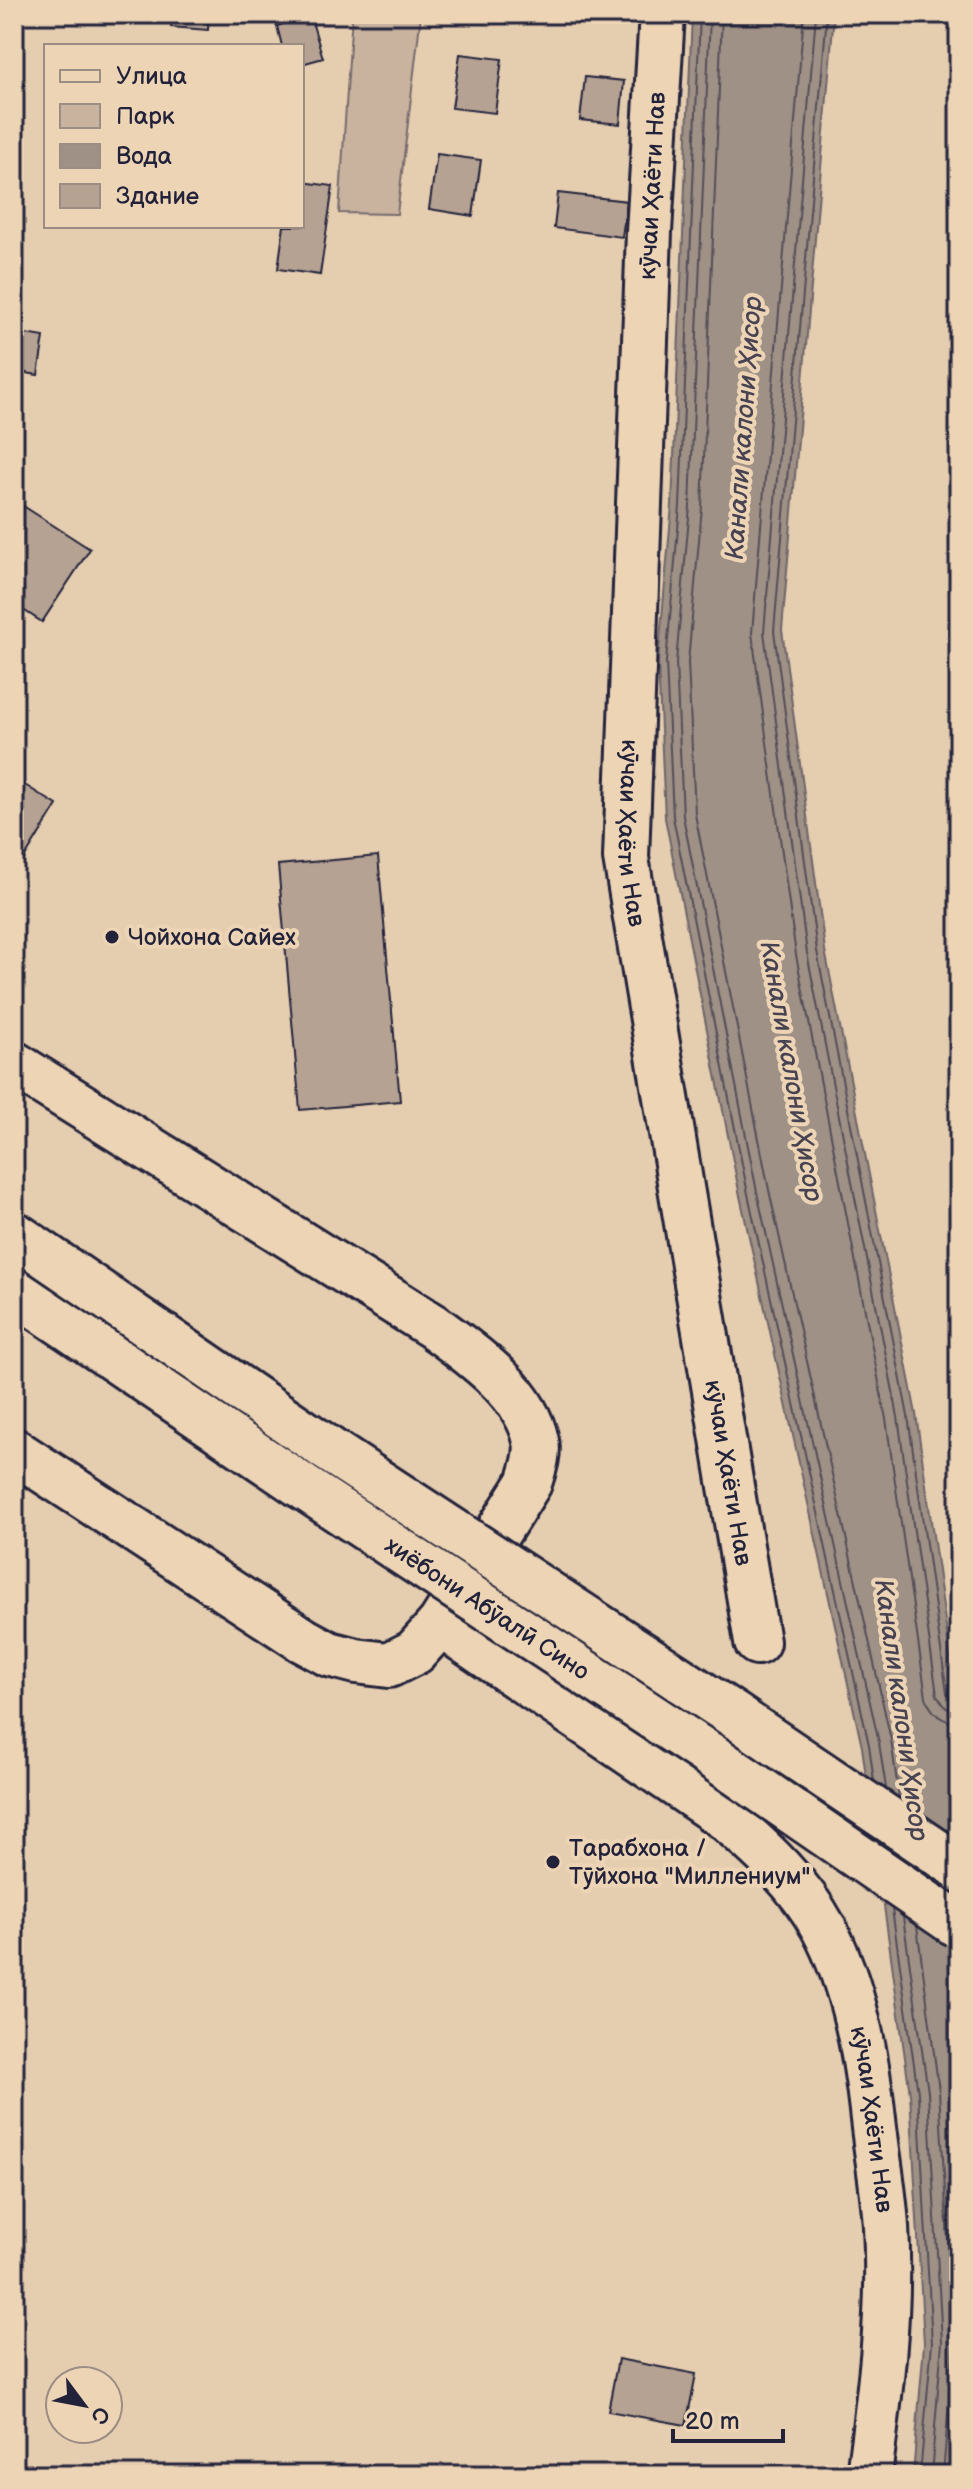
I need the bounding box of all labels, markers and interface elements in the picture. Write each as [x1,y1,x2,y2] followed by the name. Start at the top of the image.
[44,44,304,228] legend
[116,62,187,91] text: Улица
[633,91,672,281] street label: кӯчаи Ҳаёти Нав
[116,102,175,131] text: Парк
[116,142,172,171] text: Вода
[116,182,199,211] text: Здание
[720,295,769,561] water label: Канали калони Ҳисор
[611,739,651,929] street label: кӯчаи Ҳаёти Нав
[128,923,296,952] place label: Чойхона Сайех
[103,928,121,946] marker: Чойхона Сайех
[752,938,829,1204] water label: Канали калони Ҳисор
[698,1378,758,1568] street label: кӯчаи Ҳаёти Нав
[379,1531,595,1686] street label: хиёбони Абӯалӣ Сино
[867,1577,934,1844] water label: Канали калони Ҳисор
[569,1834,811,1891] place label: Тарабхона / Тӯйхона "Миллениум"
[544,1853,562,1871] marker: Тарабхона / Тӯйхона "Миллениум"
[844,2023,899,2214] street label: кӯчаи Ҳаёти Нав
[44,2365,124,2445] north arrow
[673,2393,783,2443] scale bar
[84,2401,115,2428] text: С
[685,2407,740,2436] text: 20 m

